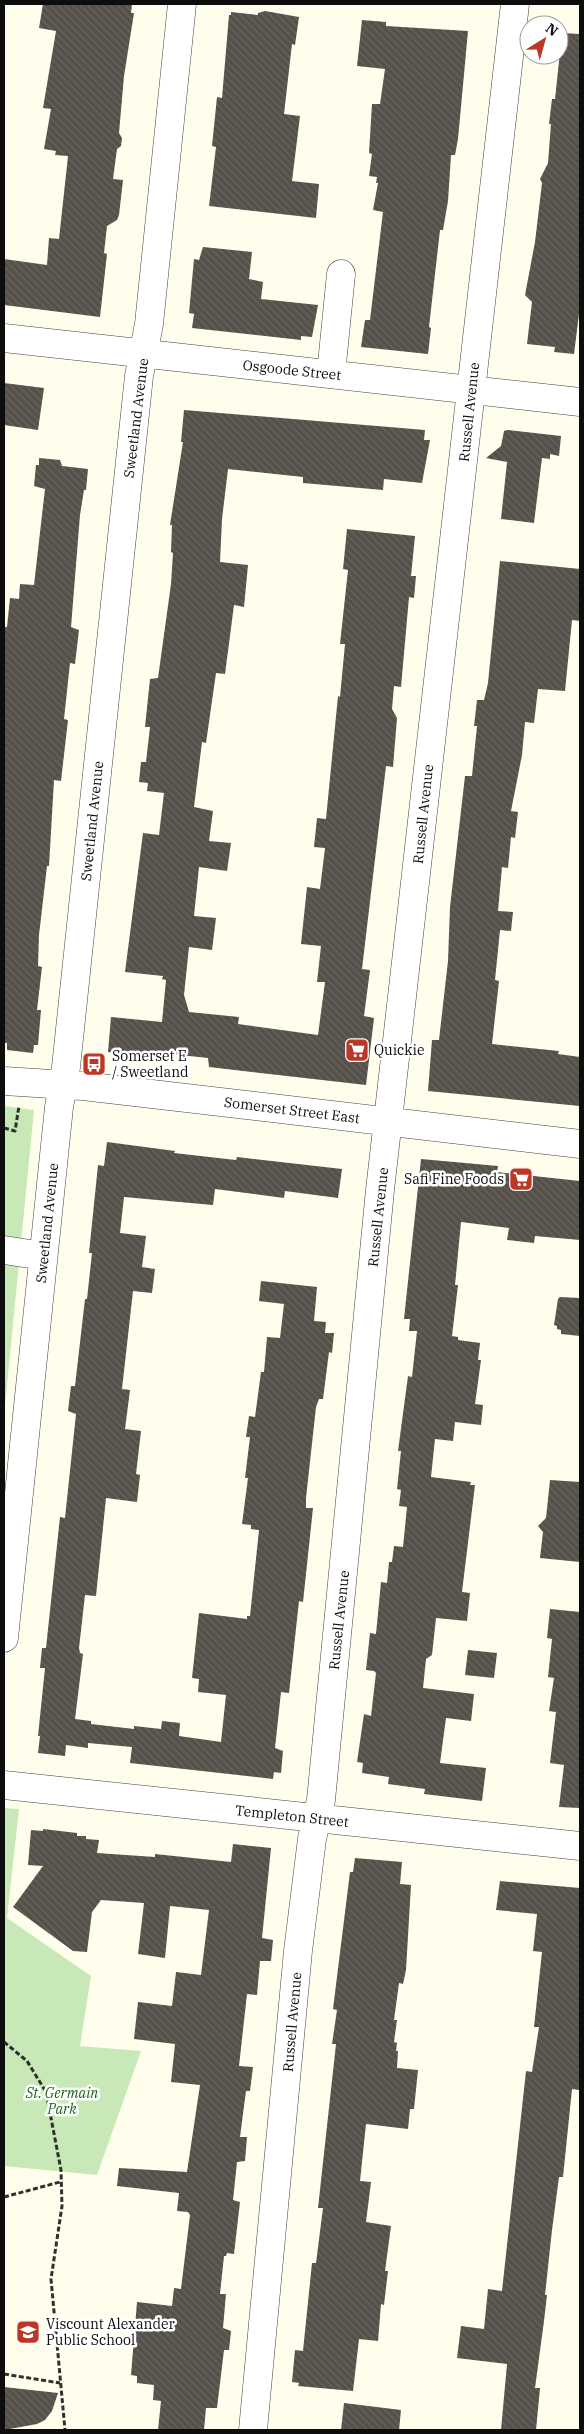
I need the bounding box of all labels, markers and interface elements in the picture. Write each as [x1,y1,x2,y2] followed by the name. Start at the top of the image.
[519,15,569,65] north arrow
[542,19,562,40] text: N
[242,356,342,384] street label: Osgoode Street
[120,357,152,479] street label: Sweetland Avenue
[455,361,483,463] street label: Russell Avenue
[77,760,107,882] street label: Sweetland Avenue
[409,763,437,865] street label: Russell Avenue
[344,1037,370,1063] supermarket icon: Quickie
[374,1041,424,1059] place label: Quickie
[112,1047,189,1081] place label: Somerset E / Sweetland
[81,1051,107,1077] bus stop icon: Somerset E / Sweetland
[223,1093,361,1127] street label: Somerset Street East
[32,1162,62,1284] street label: Sweetland Avenue
[364,1166,392,1268] street label: Russell Avenue
[508,1166,534,1192] supermarket icon: Safi Fine Foods
[404,1170,504,1188] place label: Safi Fine Foods
[325,1569,353,1671] street label: Russell Avenue
[234,1801,350,1831] street label: Templeton Street
[279,1971,305,2073] street label: Russell Avenue
[25,2084,98,2118] park label: St. Germain Park
[46,2315,176,2349] place label: Viscount Alexander Public School
[15,2319,41,2345] school or university icon: Viscount Alexander Public School

